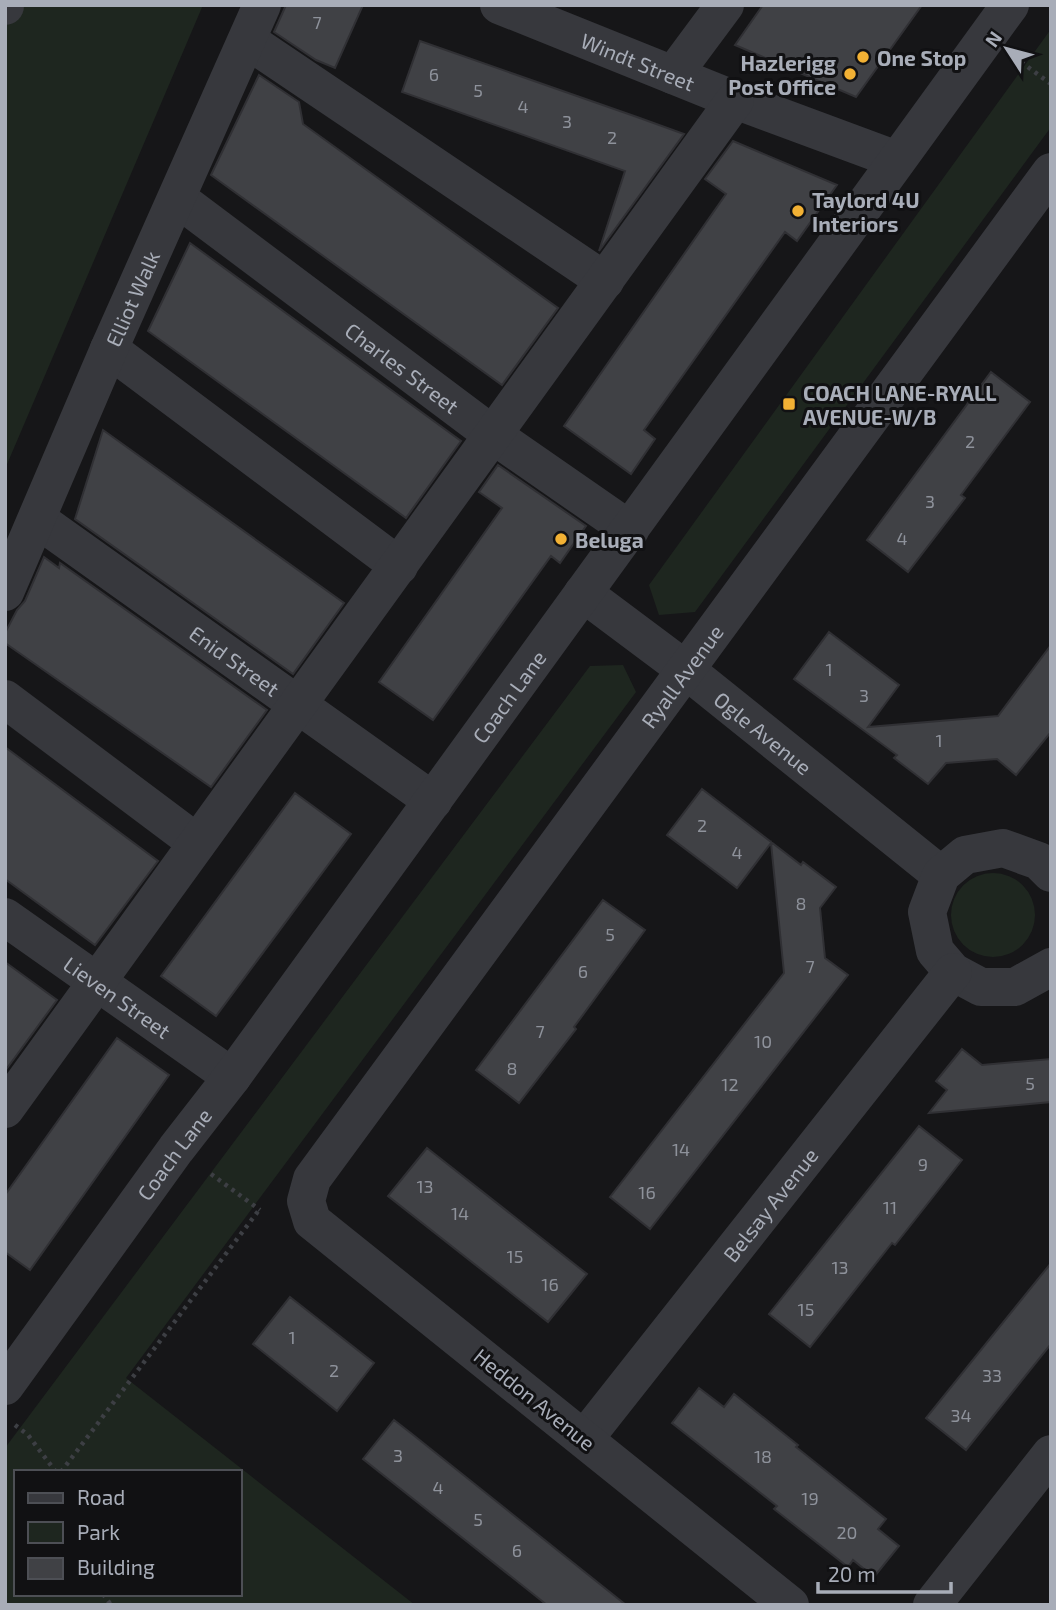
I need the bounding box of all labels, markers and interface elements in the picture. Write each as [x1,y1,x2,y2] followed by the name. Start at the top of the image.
[312,11,322,33] house number: 7
[972,14,1042,84] north arrow
[980,26,1006,51] text: N
[578,27,699,95] street label: Windt Street
[877,45,966,70] place label: One Stop
[855,49,871,65] marker: One Stop
[728,50,836,99] place label: Hazlerigg Post Office
[429,63,439,85] house number: 6
[842,66,858,82] marker: Hazlerigg Post Office
[473,79,483,101] house number: 5
[517,95,529,117] house number: 4
[562,110,572,132] house number: 3
[607,126,617,148] house number: 2
[812,187,920,236] place label: Taylord 4U Interiors
[790,203,806,219] marker: Taylord 4U Interiors
[99,246,164,350] street label: Elliot Walk
[341,317,464,418] street label: Charles Street
[803,380,996,429] place label: COACH LANE-RYALL AVENUE-W/B
[781,396,797,412] marker: COACH LANE-RYALL AVENUE-W/B
[965,430,975,452] house number: 2
[925,490,935,512] house number: 3
[575,527,644,552] place label: Beluga
[896,527,908,549] house number: 4
[553,531,569,547] marker: Beluga
[635,619,727,732] street label: Ryall Avenue
[185,620,285,700] street label: Enid Street
[466,645,550,747] street label: Coach Lane
[825,658,833,680] house number: 1
[859,684,869,706] house number: 3
[710,686,817,779] street label: Ogle Avenue
[935,729,943,751] house number: 1
[697,814,707,836] house number: 2
[731,841,743,863] house number: 4
[796,892,806,914] house number: 8
[605,923,615,945] house number: 5
[60,950,176,1043] street label: Lieven Street
[805,955,815,977] house number: 7
[578,960,588,982] house number: 6
[535,1020,545,1042] house number: 7
[754,1030,772,1052] house number: 10
[507,1057,517,1079] house number: 8
[1025,1072,1035,1094] house number: 5
[721,1073,739,1095] house number: 12
[131,1103,216,1205] street label: Coach Lane
[672,1138,690,1160] house number: 14
[717,1142,822,1266] street label: Belsay Avenue
[918,1153,928,1175] house number: 9
[416,1175,434,1197] house number: 13
[638,1181,656,1203] house number: 16
[883,1196,897,1218] house number: 11
[451,1202,469,1224] house number: 14
[507,1245,523,1267] house number: 15
[831,1256,849,1278] house number: 13
[541,1273,559,1295] house number: 16
[798,1298,814,1320] house number: 15
[288,1326,296,1348] house number: 1
[470,1343,600,1455] street label: Heddon Avenue
[329,1359,339,1381] house number: 2
[982,1364,1002,1386] house number: 33
[950,1404,972,1426] house number: 34
[393,1444,403,1466] house number: 3
[754,1445,772,1467] house number: 18
[14,1470,242,1596] legend
[432,1476,444,1498] house number: 4
[77,1484,125,1509] text: Road
[801,1487,819,1509] house number: 19
[473,1508,483,1530] house number: 5
[77,1519,120,1544] text: Park
[837,1521,857,1543] house number: 20
[512,1539,522,1561] house number: 6
[818,1550,951,1594] scale bar
[77,1554,155,1579] text: Building
[828,1561,876,1586] text: 20 m

